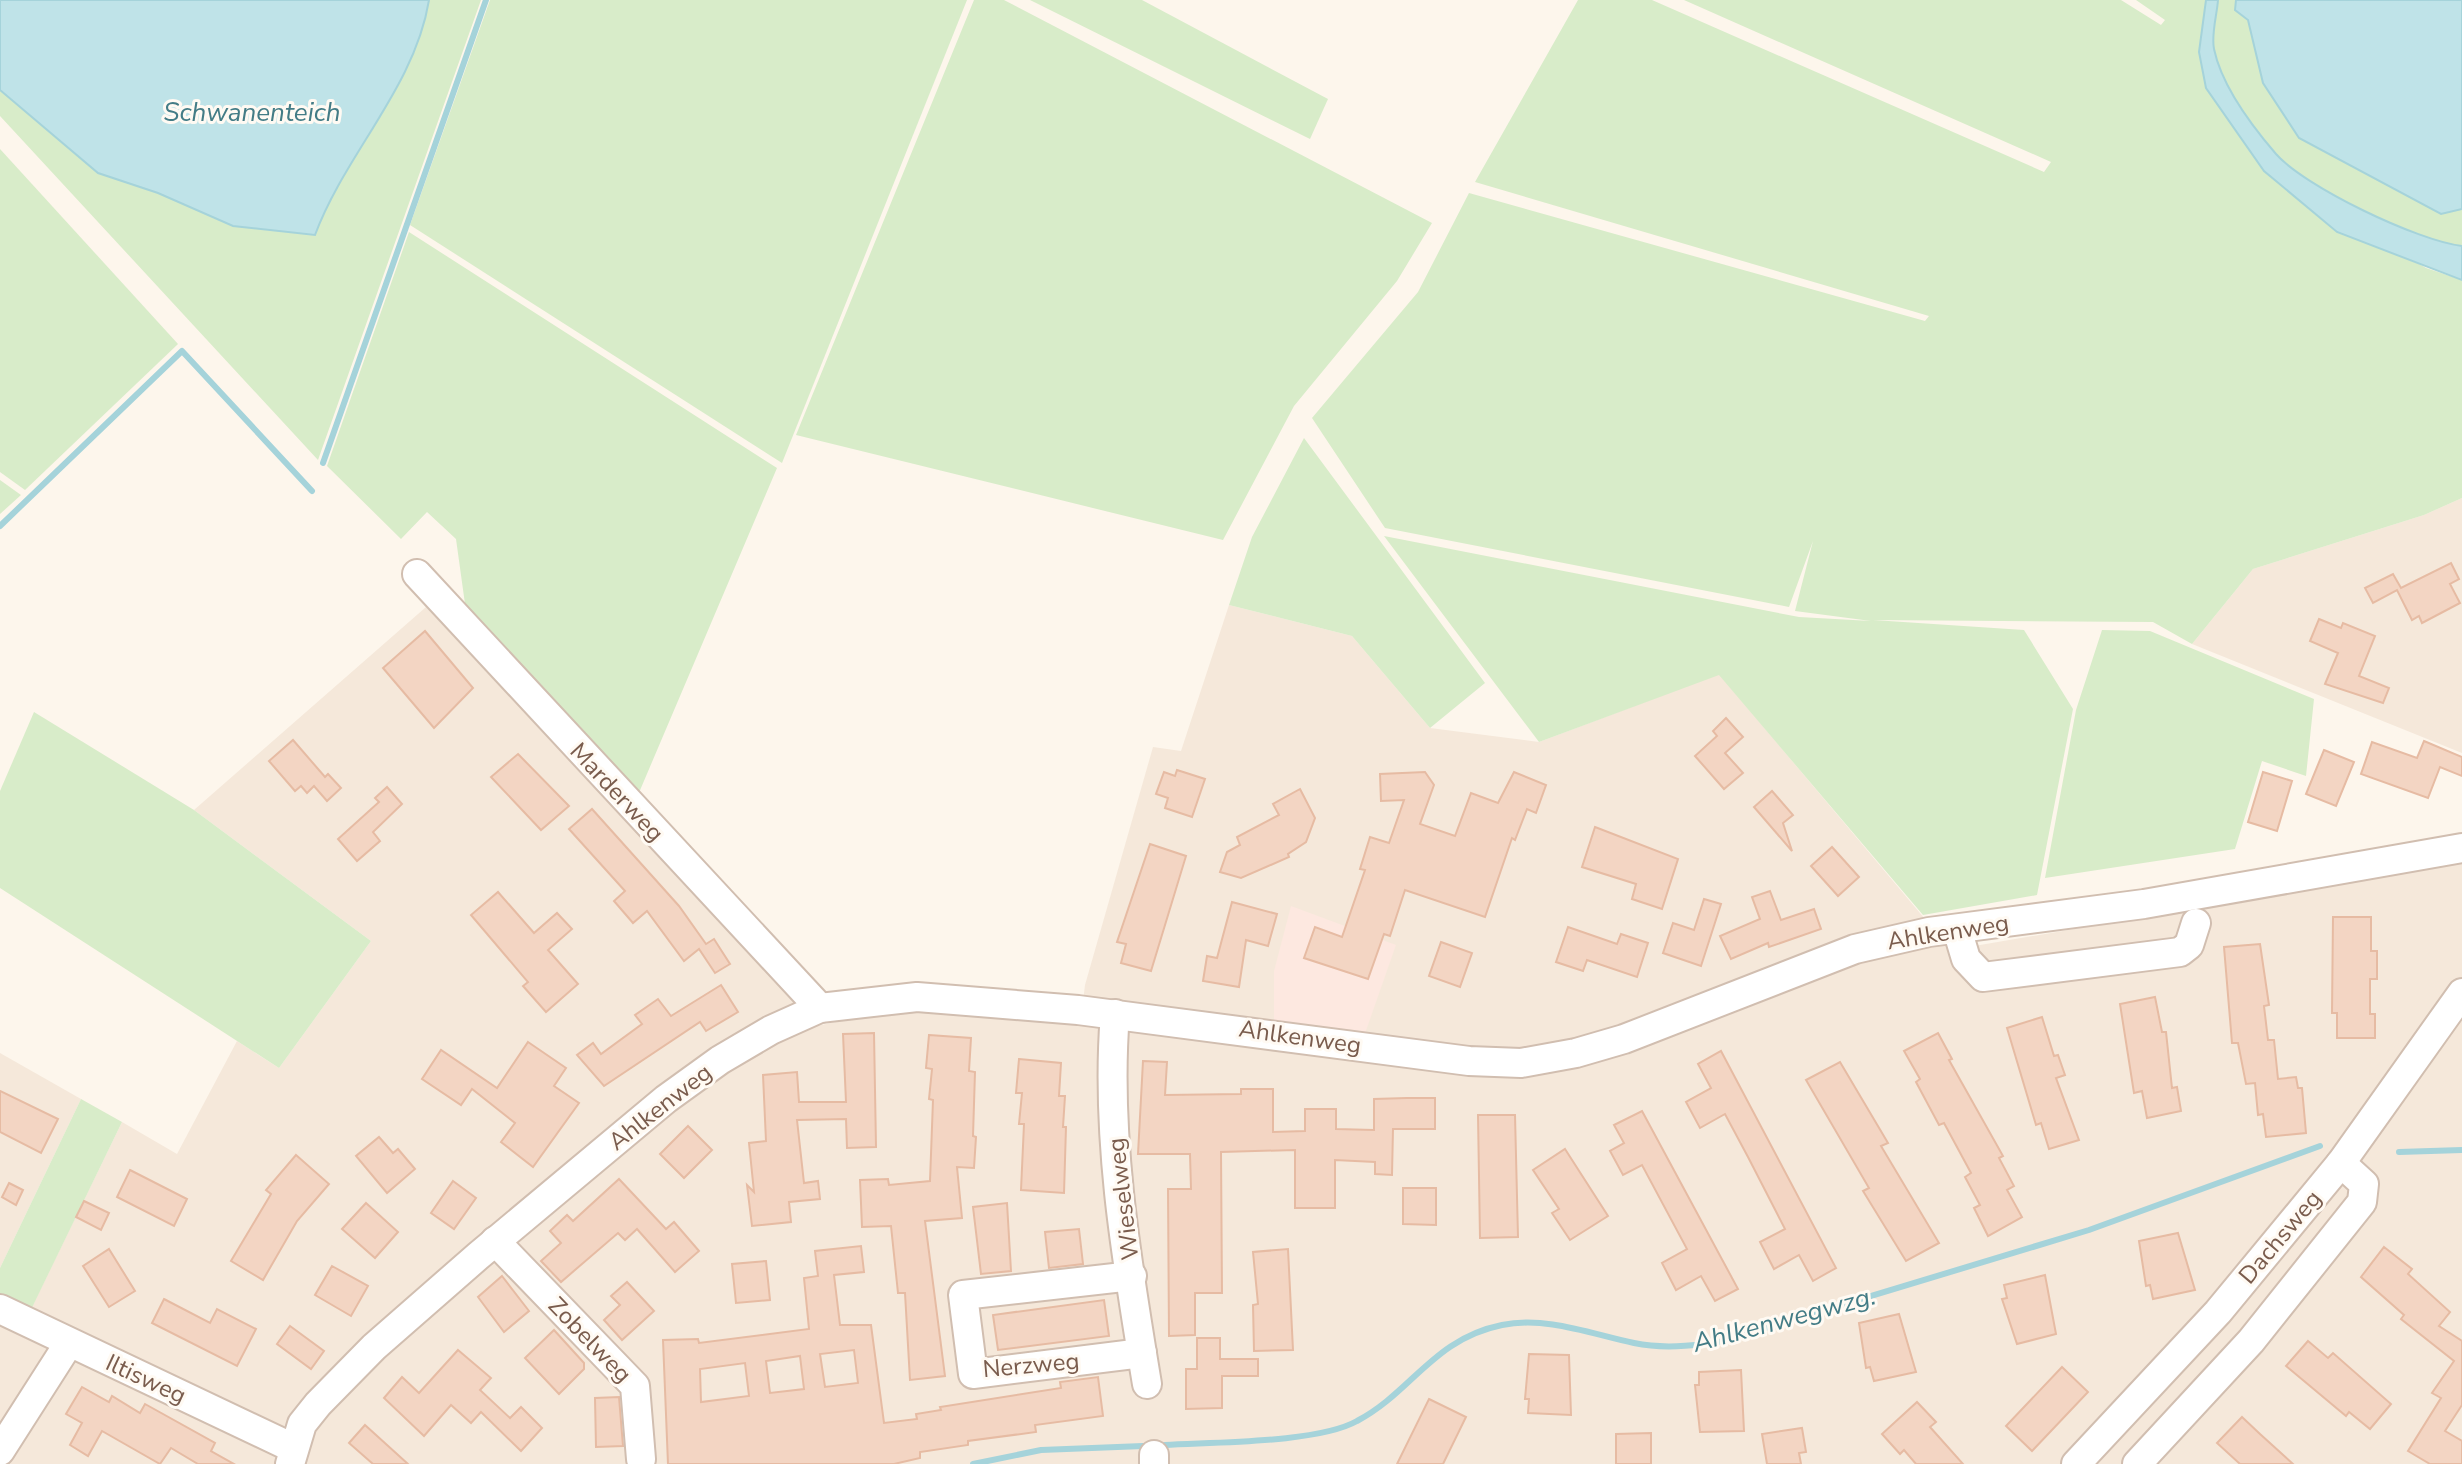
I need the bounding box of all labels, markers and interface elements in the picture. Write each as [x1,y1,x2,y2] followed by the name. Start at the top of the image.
[163,95,341,130] water label: Schwanenteich
[563,736,671,848] street label: Marderweg
[1885,907,2011,957] street label: Ahlkenweg
[1237,1013,1363,1061] street label: Ahlkenweg
[602,1057,718,1157] street label: Ahlkenweg
[1100,1136,1146,1262] street label: Wieselweg
[2231,1183,2329,1291] street label: Dachsweg
[1688,1278,1879,1361] water label: Ahlkenwegwzg.
[541,1290,639,1390] street label: Zobelweg
[981,1345,1081,1385] street label: Nerzweg
[101,1347,191,1411] street label: Iltisweg

